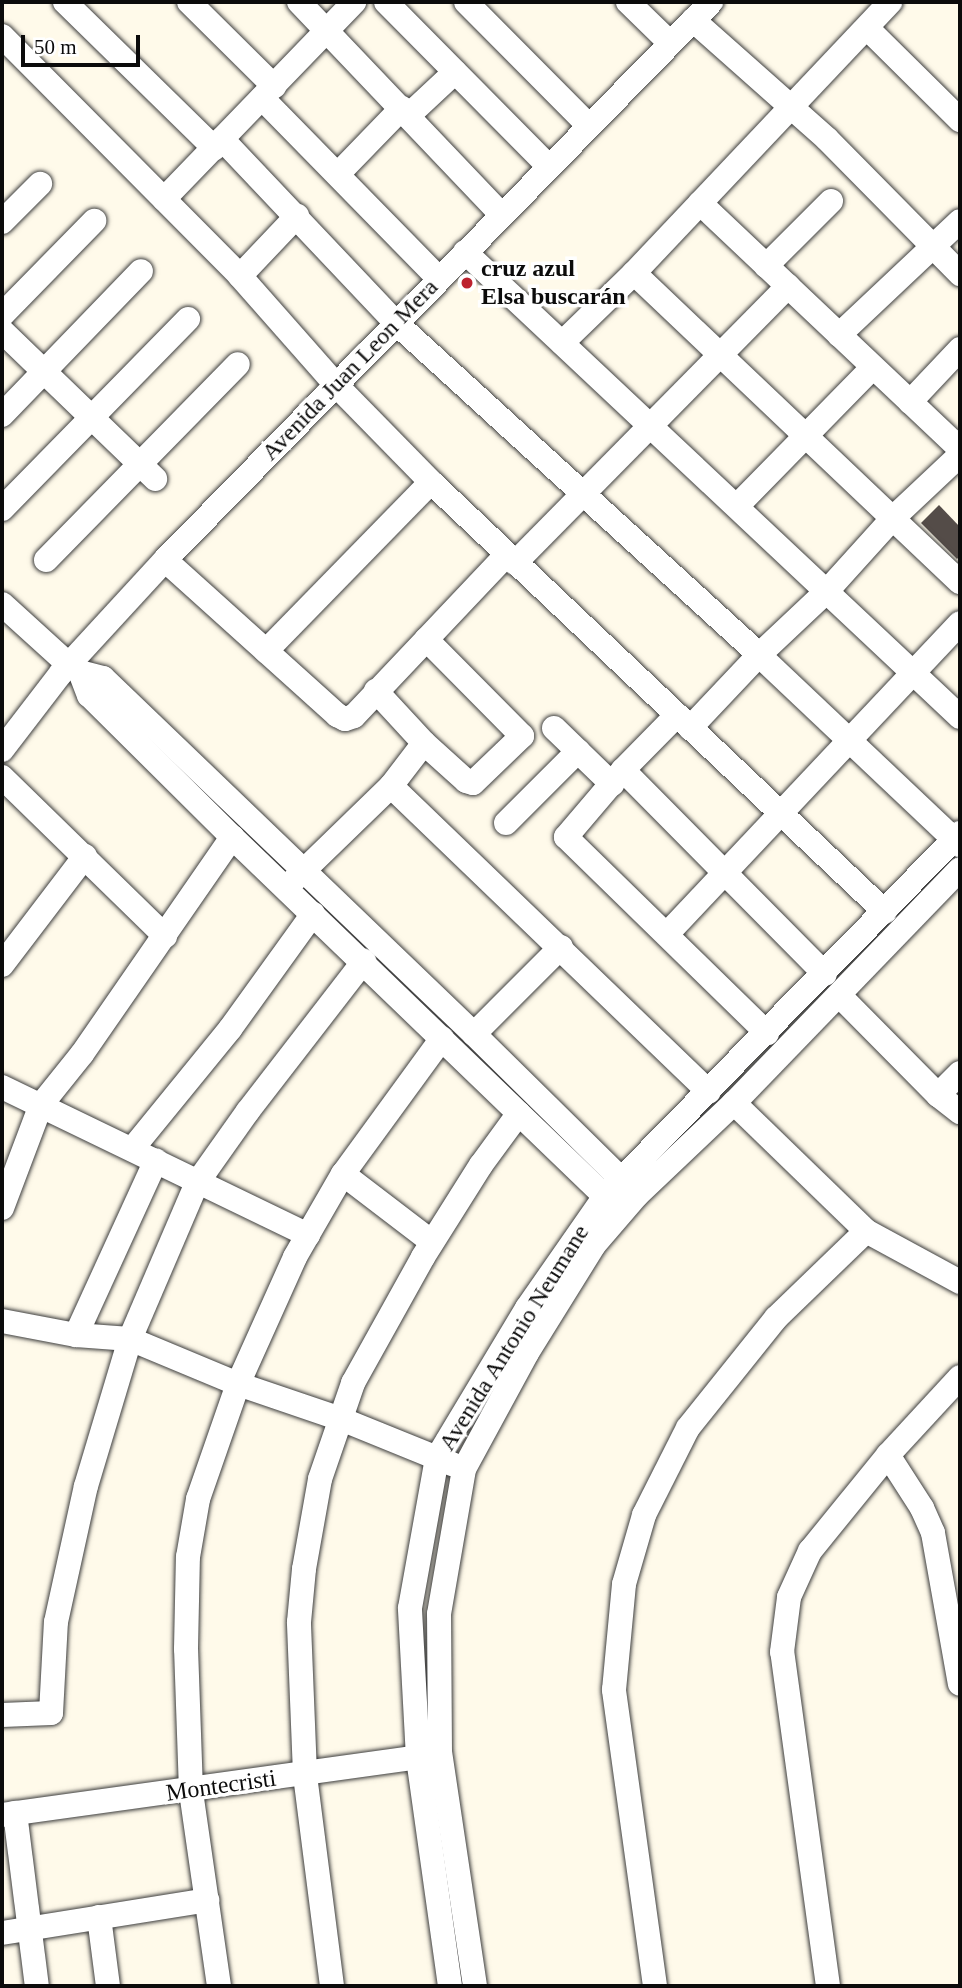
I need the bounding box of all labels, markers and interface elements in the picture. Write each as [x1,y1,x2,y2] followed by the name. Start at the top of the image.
[24,21,144,65] scale bar
[34,35,77,59] text: 50 m
[481,255,626,311] place label: cruz azul Elsa buscarán
[256,273,444,467] street label: Avenida Juan Leon Mera
[459,275,475,291] marker: cruz azul Elsa buscarán
[432,1219,596,1457] street label: Avenida Antonio Neumane
[164,1764,278,1808] street label: Montecristi

